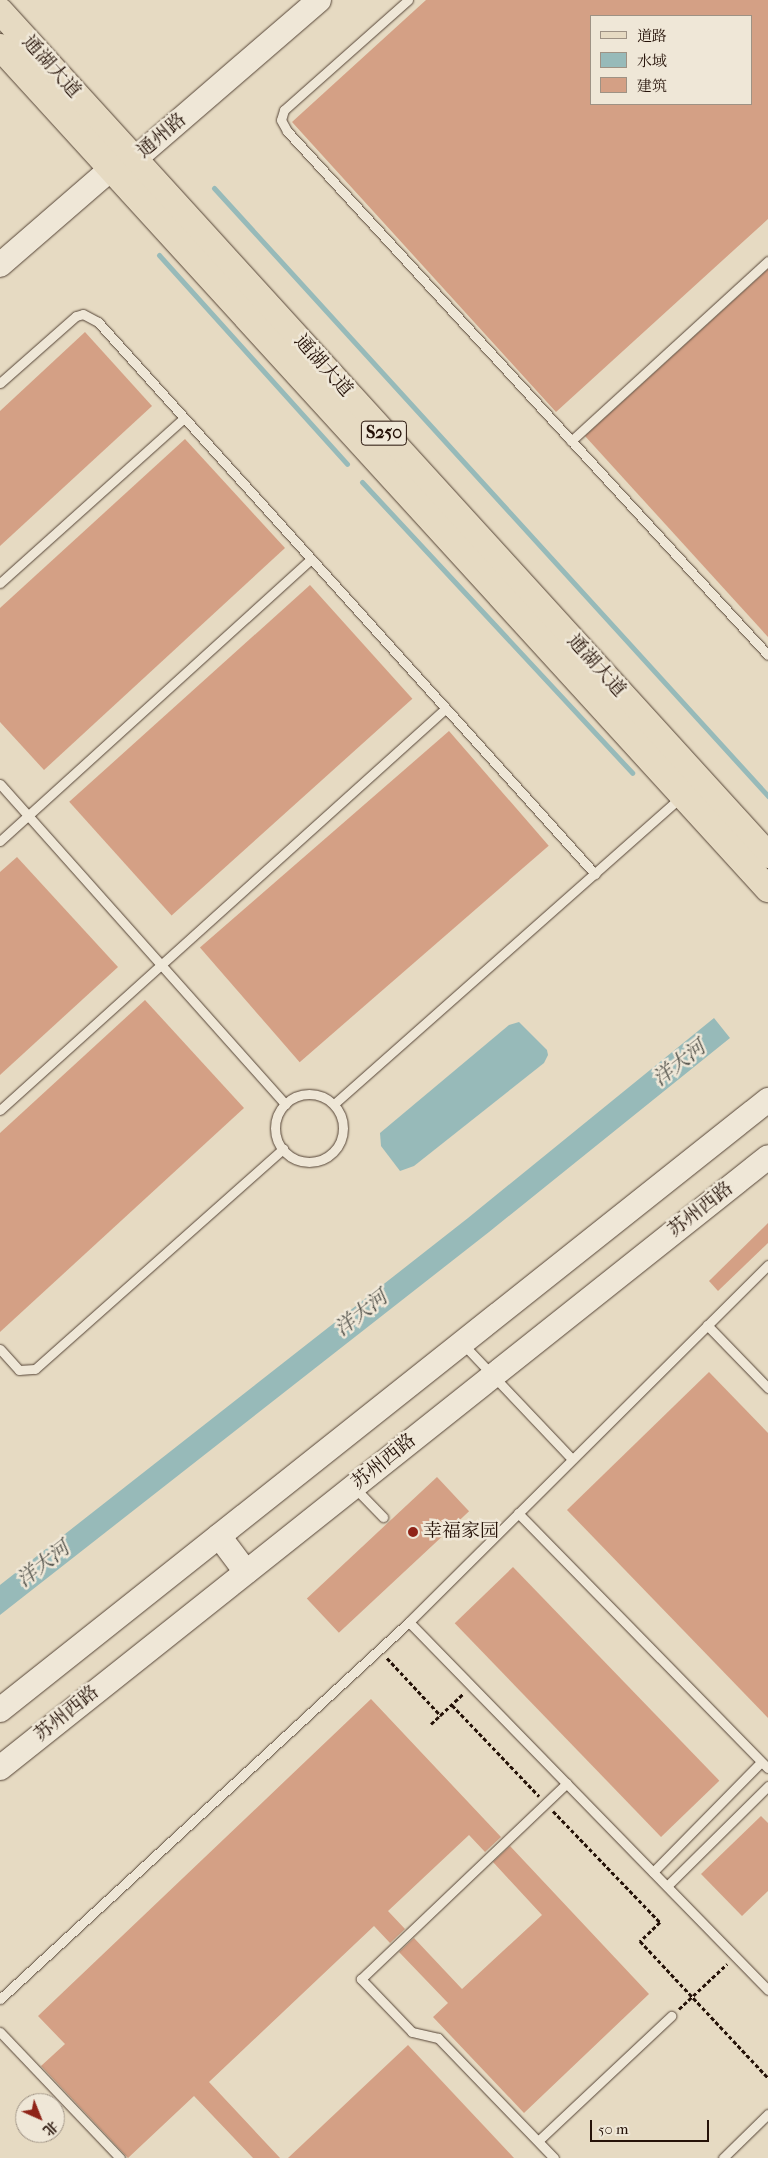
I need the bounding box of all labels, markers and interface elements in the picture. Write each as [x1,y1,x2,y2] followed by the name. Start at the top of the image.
[590,15,753,105] legend
[637,27,667,45] text: 道路
[17,31,85,103] street label: 通湖大道
[637,52,667,70] text: 水域
[637,77,667,95] text: 建筑
[133,109,191,163] street label: 通州路
[289,330,357,402] street label: 通湖大道
[360,418,408,448] road number: S250
[562,630,630,702] street label: 通湖大道
[648,1035,710,1091] water label: 洋大河
[664,1178,738,1242] street label: 苏州西路
[330,1285,392,1341] water label: 洋大河
[347,1429,421,1495] street label: 苏州西路
[423,1521,499,1543] place label: 幸福家园
[407,1526,419,1538] marker: 幸福家园
[12,1536,74,1592] water label: 洋大河
[30,1681,104,1747] street label: 苏州西路
[15,2093,65,2143] north arrow
[593,2110,712,2142] scale bar
[39,2117,61,2139] text: 北
[598,2120,628,2138] text: 50 m

